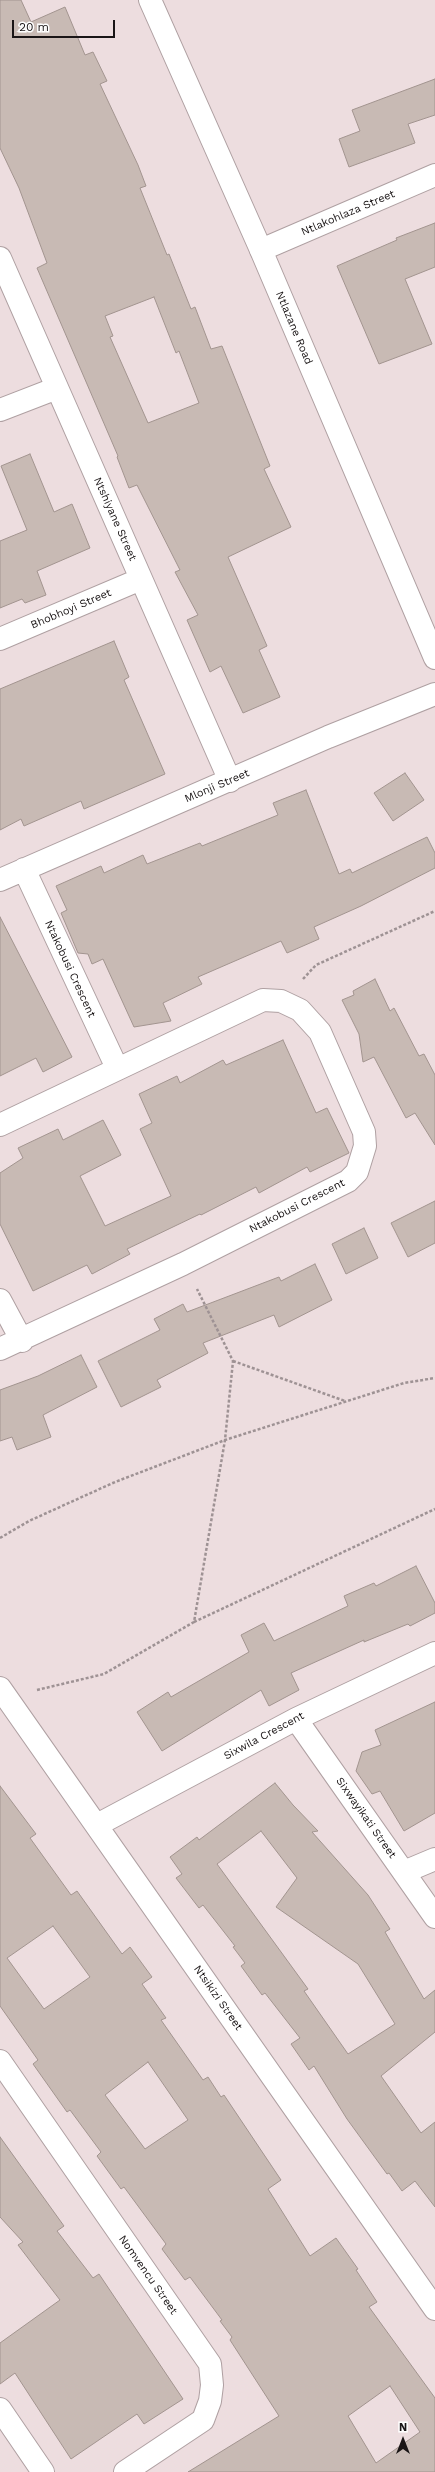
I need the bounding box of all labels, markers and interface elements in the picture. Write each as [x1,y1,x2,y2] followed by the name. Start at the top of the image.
[14,12,117,38] scale bar
[19,20,49,34] text: 20 m
[299,187,397,239] street label: Ntlakohlaza Street
[273,289,315,367] street label: Ntlazane Road
[91,475,139,563] street label: Ntshiyane Street
[29,586,113,632] street label: Bhobhoyi Street
[183,766,251,806] street label: Mlonji Street
[42,918,98,1020] street label: Ntakobusi Crescent
[247,1176,347,1236] street label: Ntakobusi Crescent
[222,1709,306,1763] street label: Sixwila Crescent
[333,1775,399,1861] street label: Sixwayikati Street
[191,1963,245,2033] street label: Ntsikizi Street
[116,2233,180,2317] street label: Nomvencu Street
[383,2420,423,2460] north arrow
[399,2421,407,2434] text: N

